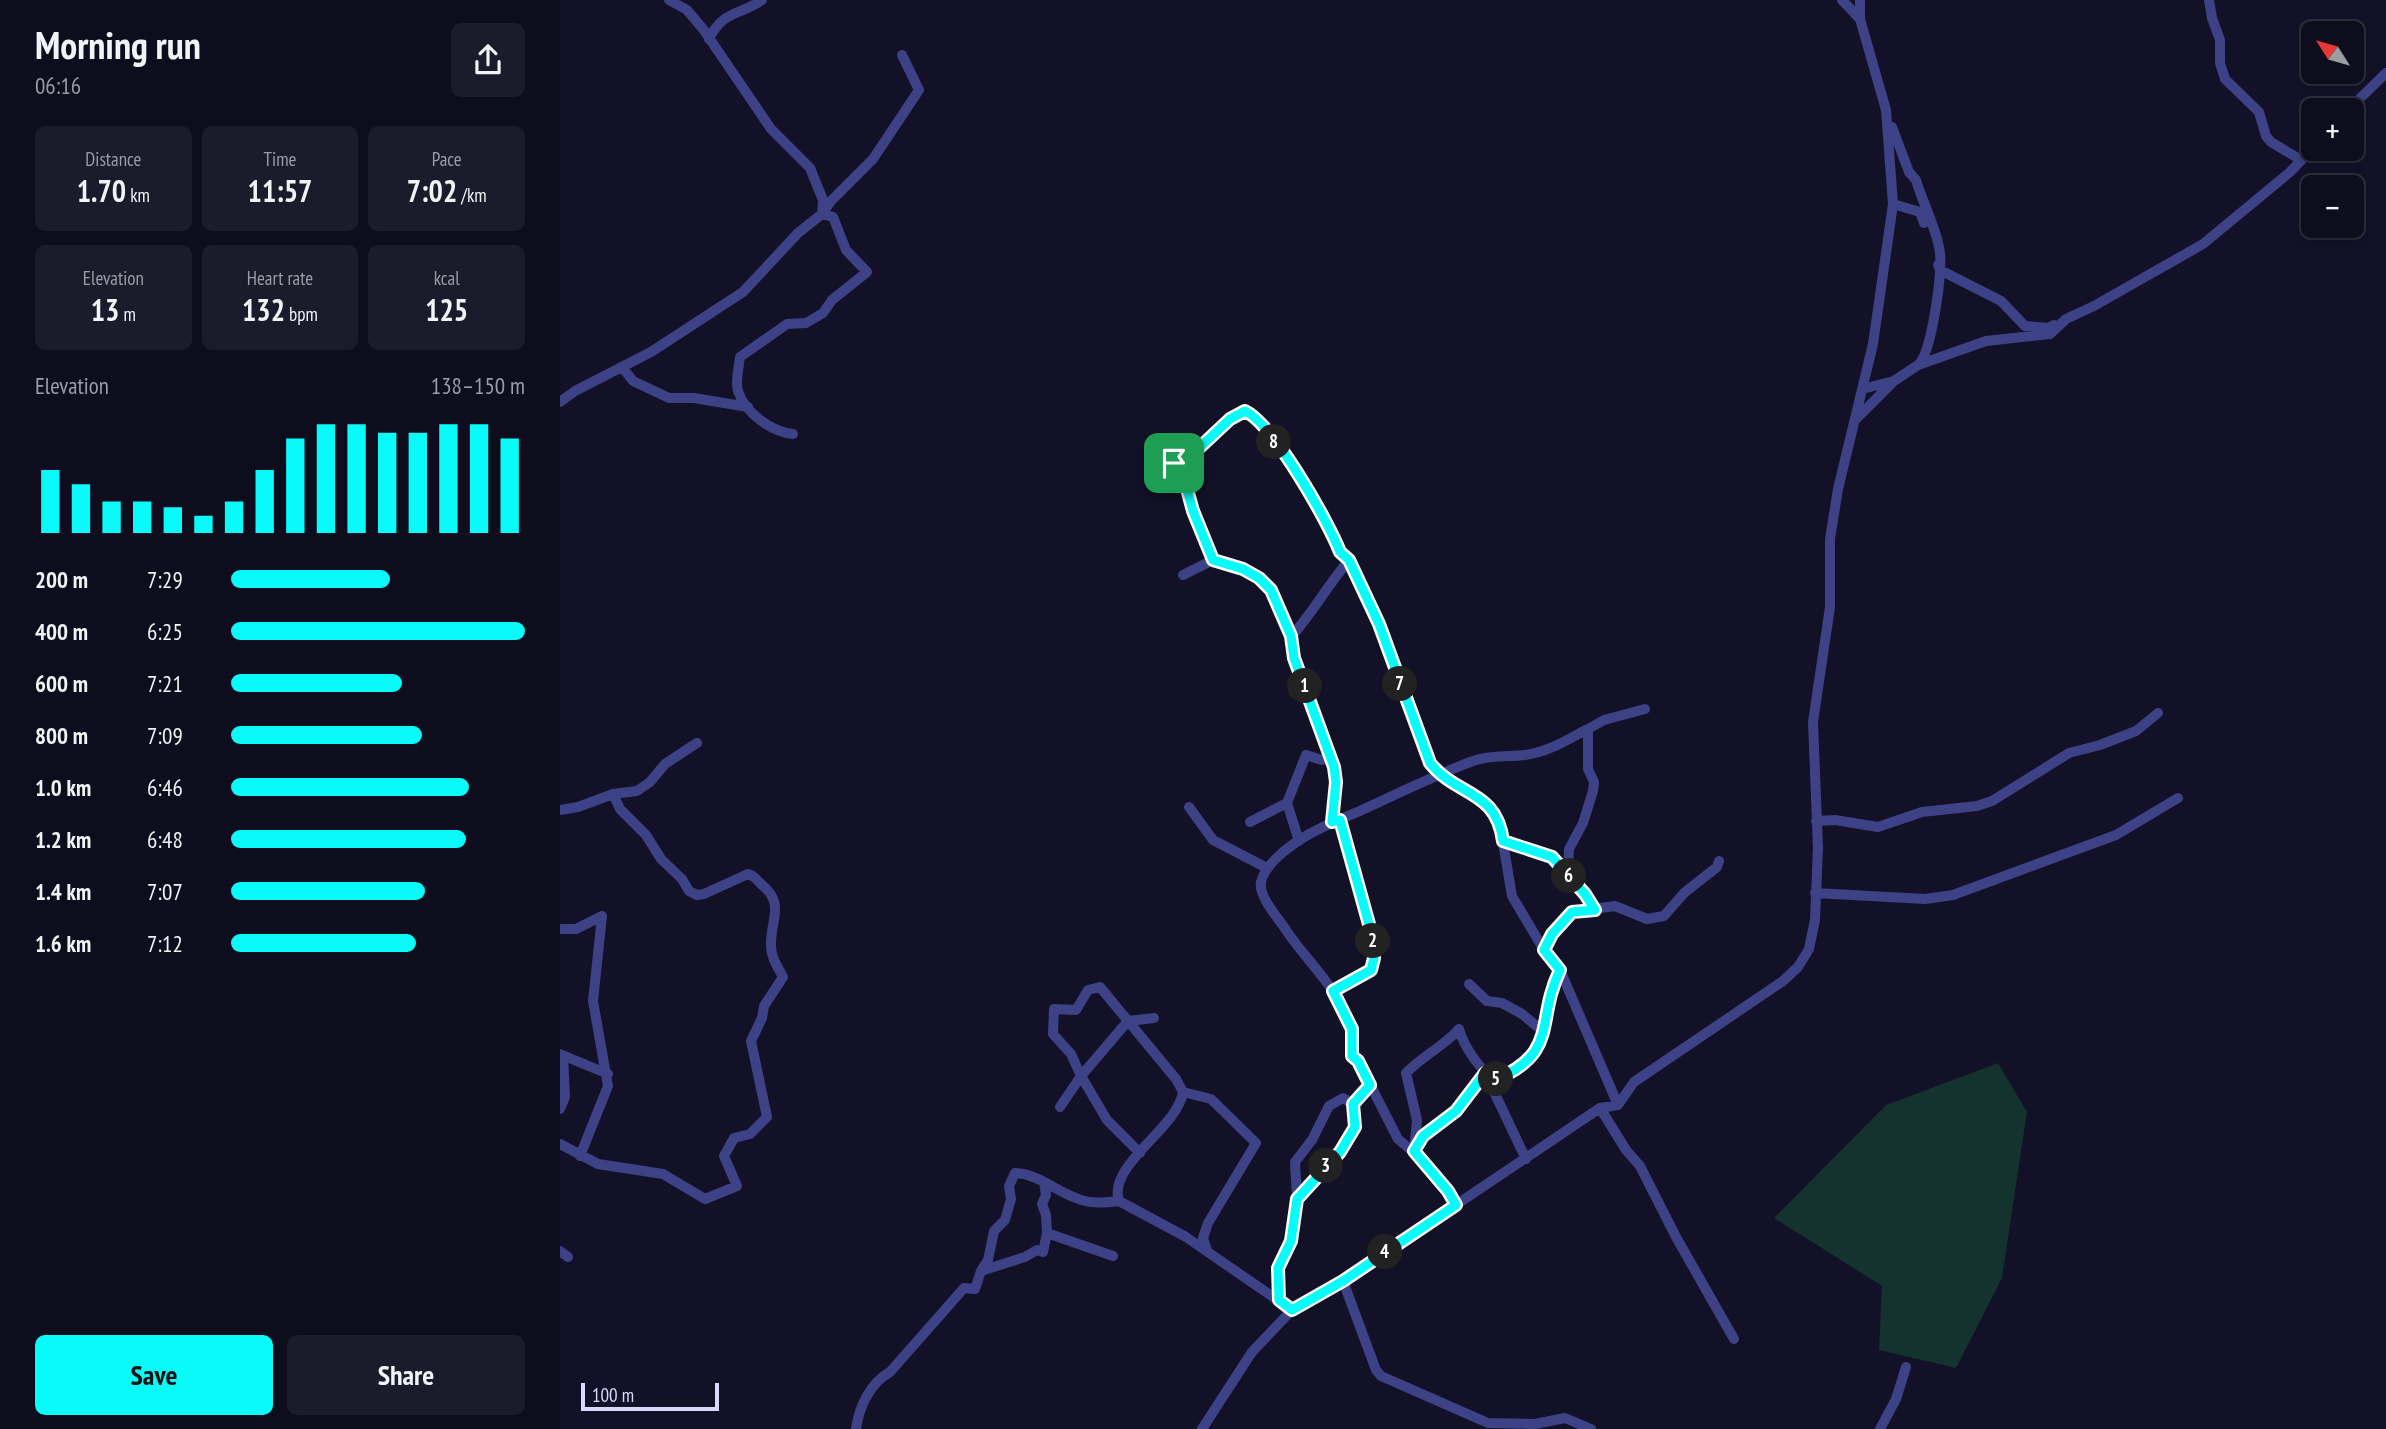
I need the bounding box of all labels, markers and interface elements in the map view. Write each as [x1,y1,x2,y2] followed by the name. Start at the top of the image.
[35,20,201,69] text: Morning run
[2301,21,2364,84] north arrow
[2301,21,2364,238] map controls
[451,23,525,97] button: share
[35,71,81,100] text: 06:16
[2301,98,2364,161] button: +
[85,147,141,171] text: Distance
[264,147,296,171] text: Time
[432,147,462,171] text: Pace
[77,171,126,210] text: 1.70
[248,171,312,210] text: 11:57
[407,171,457,210] text: 7:02
[2301,175,2364,238] button: −
[126,183,150,207] text: km
[457,183,487,207] text: /km
[83,266,144,290] text: Elevation
[247,266,313,290] text: Heart rate
[434,266,460,290] text: kcal
[91,290,119,329] text: 13
[242,290,285,329] text: 132
[425,290,468,329] text: 125
[119,302,136,326] text: m
[285,302,318,326] text: bpm
[35,371,109,400] text: Elevation
[431,371,525,400] text: 138–150 m
[1256,424,1292,460] pin: 8
[1269,429,1278,453] text: 8
[1144,433,1204,493] pin
[1155,444,1193,482] icon: arrive
[35,565,88,594] text: 200 m
[147,565,183,594] text: 7:29
[35,617,88,646] text: 400 m
[147,617,183,646] text: 6:25
[1382,666,1418,702] pin: 7
[1288,668,1322,704] pin: 1
[35,669,88,698] text: 600 m
[147,669,183,698] text: 7:21
[1395,671,1404,695] text: 7
[1300,673,1309,697] text: 1
[35,721,88,750] text: 800 m
[147,721,183,750] text: 7:09
[35,773,91,802] text: 1.0 km
[147,773,183,802] text: 6:46
[35,825,91,854] text: 1.2 km
[147,825,183,854] text: 6:48
[1552,858,1586,894] pin: 6
[1564,863,1573,887] text: 6
[35,877,91,906] text: 1.4 km
[147,877,183,906] text: 7:07
[1356,923,1390,958] pin: 2
[1368,928,1377,952] text: 2
[35,929,91,958] text: 1.6 km
[147,929,183,958] text: 7:12
[1478,1062,1514,1096] pin: 5
[1491,1066,1500,1090] text: 5
[1308,1148,1344,1184] pin: 3
[1321,1153,1330,1177] text: 3
[1368,1234,1402,1270] pin: 4
[1380,1239,1389,1263] text: 4
[35,1335,273,1415] button: Save
[287,1335,525,1415] button: Share
[581,1380,719,1412] scale bar
[592,1383,634,1407] text: 100 m

